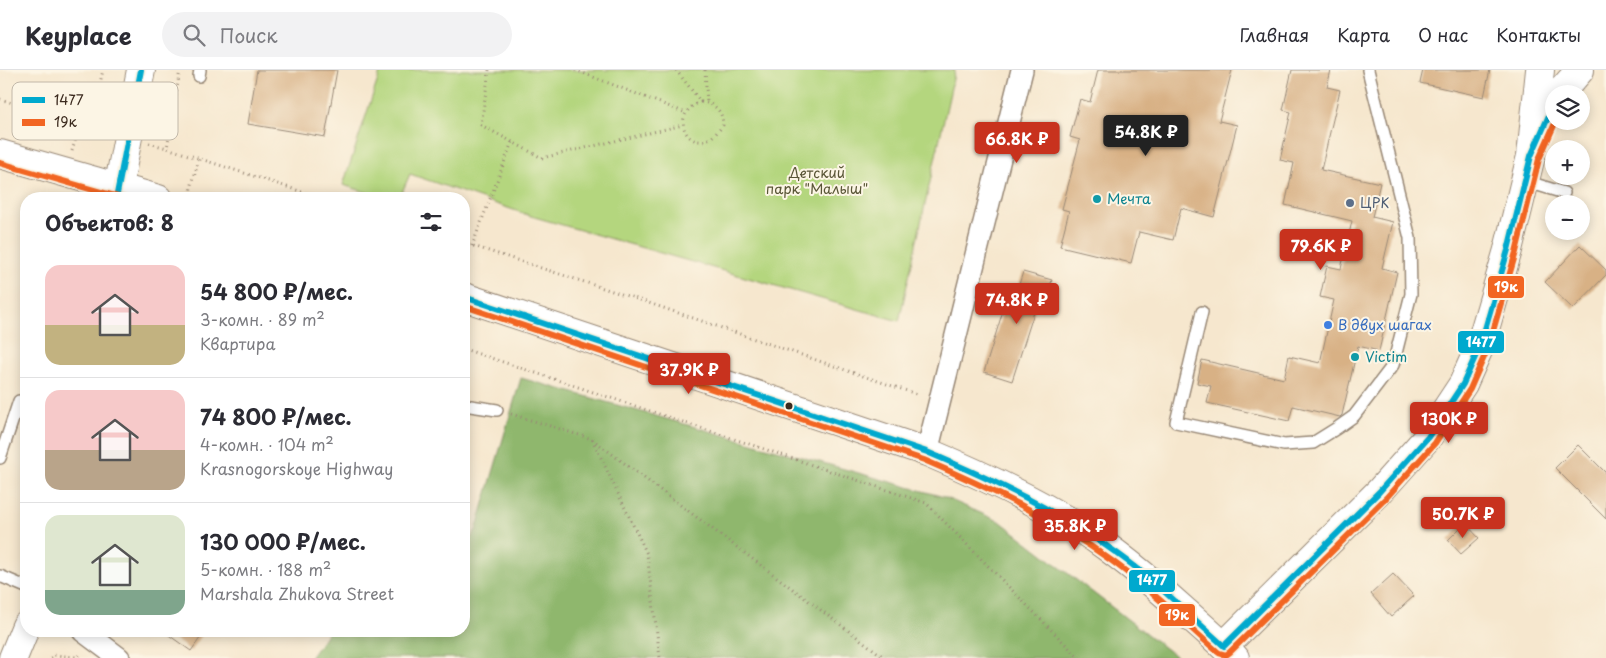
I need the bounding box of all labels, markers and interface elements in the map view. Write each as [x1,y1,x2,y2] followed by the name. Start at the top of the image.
[162,12,512,57] search box
[25,17,132,53] text: Keyplace
[180,21,208,49] icon: search
[220,21,277,49] text: Поиск
[1240,21,1309,48] text: Главная
[1337,21,1390,48] text: Карта
[1418,21,1468,48] text: О нас
[1496,21,1581,48] text: Контакты
[12,82,178,140] legend
[1545,85,1590,240] map controls
[1545,85,1590,130] button: layers
[54,89,84,110] text: 1477
[54,111,77,132] text: 19к
[1100,114,1192,157] pin: 54.8K ₽
[1114,119,1178,143] text: 54.8K ₽
[971,122,1063,164] pin: 66.8K ₽
[986,126,1048,150] text: 66.8K ₽
[1545,140,1590,185] button: +
[766,162,868,199] park label: Детский парк "Малыш"
[1107,188,1151,209] place label: Мечта
[1360,192,1389,213] place label: ЦРК
[1091,193,1103,205] marker: Мечта
[1545,195,1590,240] button: −
[1344,197,1356,209] marker: ЦРК
[45,206,174,238] text: Объектов: 8
[417,208,445,236] icon: filters
[1275,228,1367,271] pin: 79.6K ₽
[1291,233,1351,257] text: 79.6K ₽
[200,275,353,307] text: 54 800 ₽/мес.
[1487,275,1525,299] line badge: 19к
[1494,276,1518,297] text: 19к
[971,282,1063,325] pin: 74.8K ₽
[85,285,145,345] icon: home
[986,287,1048,311] text: 74.8K ₽
[200,307,325,331] text: 3-комн. · 89 m²
[1338,314,1432,335] place label: В двух шагах
[1322,319,1334,331] marker: В двух шагах
[1457,330,1505,354] line badge: 1477
[200,331,275,355] text: Квартира
[1466,331,1496,352] text: 1477
[1365,346,1407,367] place label: Victim
[1349,351,1361,363] marker: Victim
[643,352,735,395] pin: 37.9K ₽
[659,357,719,381] text: 37.9K ₽
[200,400,352,432] text: 74 800 ₽/мес.
[784,401,794,411] unlabelled marker
[1408,402,1490,444] pin: 130K ₽
[1421,406,1477,430] text: 130K ₽
[85,410,145,470] icon: home
[200,432,334,456] text: 4-комн. · 104 m²
[200,456,393,480] text: Krasnogorskoye Highway
[1417,496,1509,539] pin: 50.7K ₽
[1432,501,1494,525] text: 50.7K ₽
[1029,508,1121,551] pin: 35.8K ₽
[1044,513,1106,537] text: 35.8K ₽
[200,525,366,557] text: 130 000 ₽/мес.
[85,535,145,595] icon: home
[200,557,331,581] text: 5-комн. · 188 m²
[1128,569,1176,593] line badge: 1477
[1137,569,1167,590] text: 1477
[200,581,394,605] text: Marshala Zhukova Street
[1158,603,1196,627] line badge: 19к
[1165,604,1189,625] text: 19к

